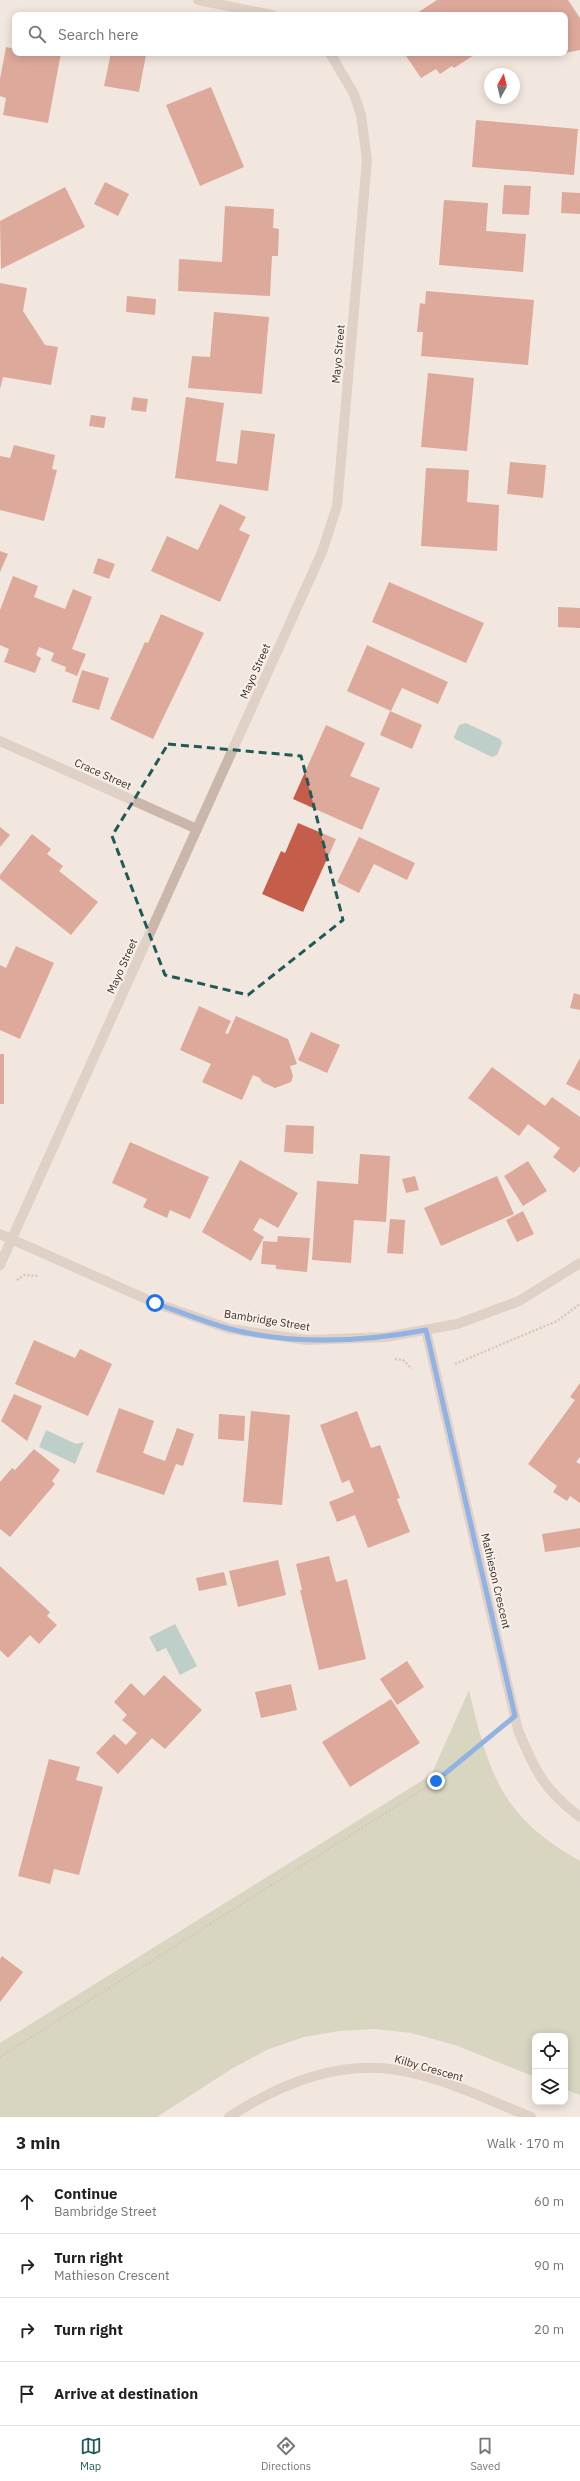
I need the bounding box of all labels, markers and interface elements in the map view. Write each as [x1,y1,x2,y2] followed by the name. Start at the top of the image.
[12,12,568,56] search box
[26,23,48,45] icon: search
[58,25,138,44] text: Search here
[484,68,520,104] north arrow
[328,324,348,384] street label: Mayo Street
[237,641,273,701] street label: Mayo Street
[72,755,134,793] street label: Crace Street
[104,936,140,996] street label: Mayo Street
[146,1294,164,1312] route start
[223,1306,311,1334] street label: Bambridge Street
[478,1532,514,1630] street label: Mathieson Crescent
[427,1772,445,1790] route end
[532,2033,568,2105] map controls
[532,2033,568,2069] button: locate
[393,2051,465,2085] street label: Kilby Crescent
[532,2069,568,2105] button: layers
[16,2132,60,2154] text: 3 min
[487,2135,564,2152] text: Walk · 170 m
[54,2184,118,2203] text: Continue
[16,2191,38,2213] icon: ahead
[534,2193,564,2210] text: 60 m
[54,2203,157,2220] text: Bambridge Street
[54,2248,123,2267] text: Turn right
[16,2255,38,2277] icon: right
[534,2257,564,2274] text: 90 m
[54,2267,170,2284] text: Mathieson Crescent
[16,2319,38,2341] icon: right
[54,2320,123,2339] text: Turn right
[534,2321,564,2338] text: 20 m
[16,2383,38,2405] icon: arrive
[54,2384,198,2403] text: Arrive at destination
[80,2435,102,2473] tab: Map
[261,2435,311,2473] tab: Directions
[470,2435,500,2473] tab: Saved

